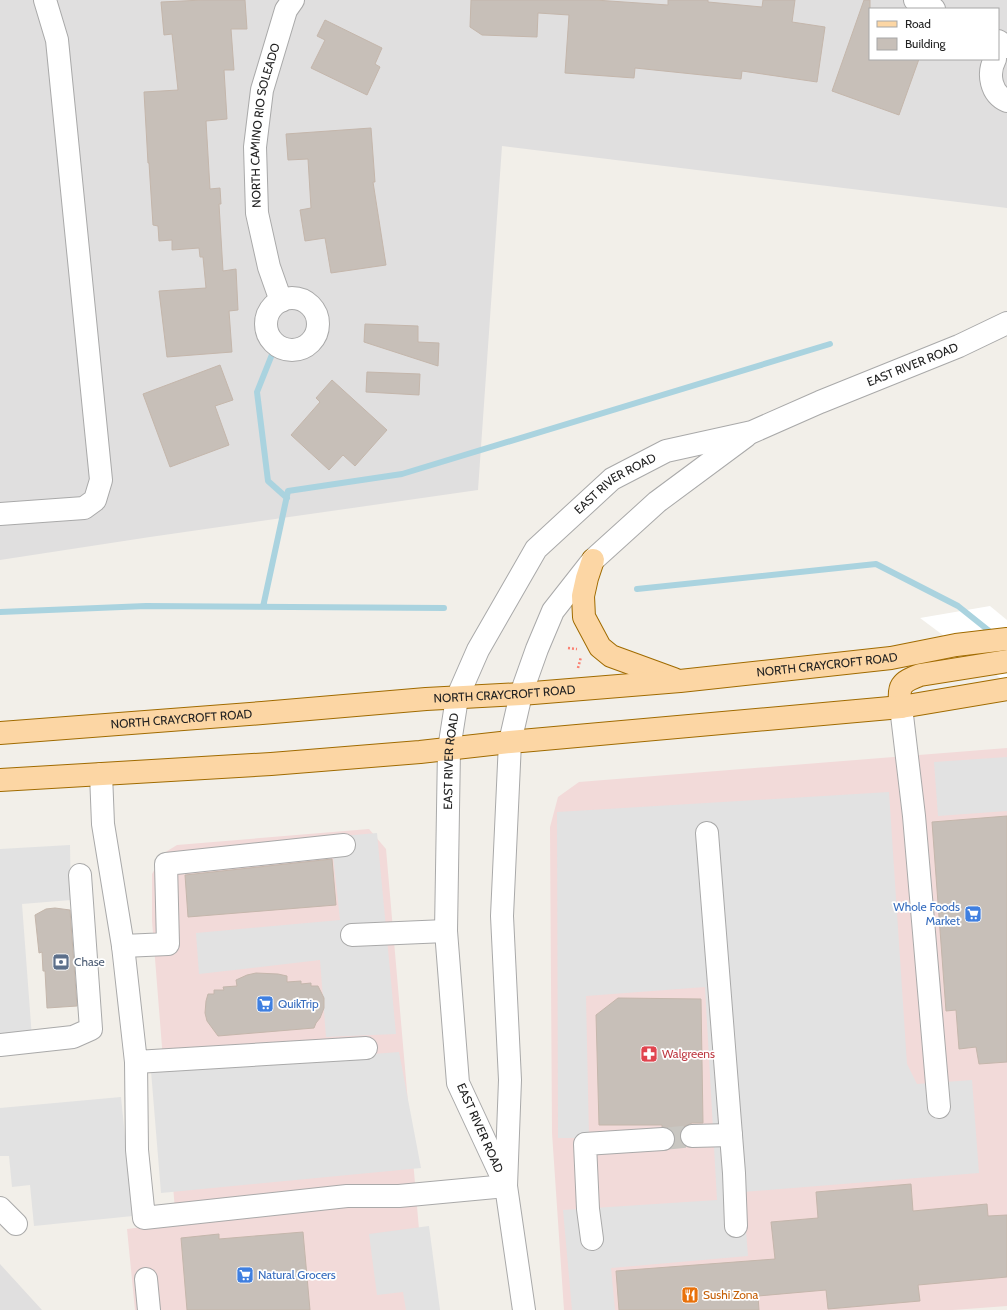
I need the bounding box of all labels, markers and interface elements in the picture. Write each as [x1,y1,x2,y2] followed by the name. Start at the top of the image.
[869,8,999,60] legend
[905,16,931,31] text: Road
[905,36,947,51] text: Building
[247,41,283,208] street label: NORTH CAMINO RIO SOLEADO
[865,339,960,389] street label: EAST RIVER ROAD
[571,449,659,517] street label: EAST RIVER ROAD
[756,649,899,680] street label: NORTH CRAYCROFT ROAD
[433,682,576,706] street label: NORTH CRAYCROFT ROAD
[110,706,253,732] street label: NORTH CRAYCROFT ROAD
[440,712,462,810] street label: EAST RIVER ROAD
[893,899,960,928] place label: Whole Foods Market
[963,904,983,924] supermarket icon: Whole Foods Market
[51,952,71,972] bank icon: Chase
[74,954,105,969] place label: Chase
[255,994,275,1014] supermarket icon: QuikTrip
[278,996,319,1011] place label: QuikTrip
[639,1044,659,1064] pharmacy icon: Walgreens
[662,1046,715,1061] place label: Walgreens
[454,1081,507,1175] street label: EAST RIVER ROAD
[235,1265,255,1285] supermarket icon: Natural Grocers
[258,1267,336,1282] place label: Natural Grocers
[680,1285,700,1305] restaurant icon: Sushi Zona
[703,1287,758,1302] place label: Sushi Zona

